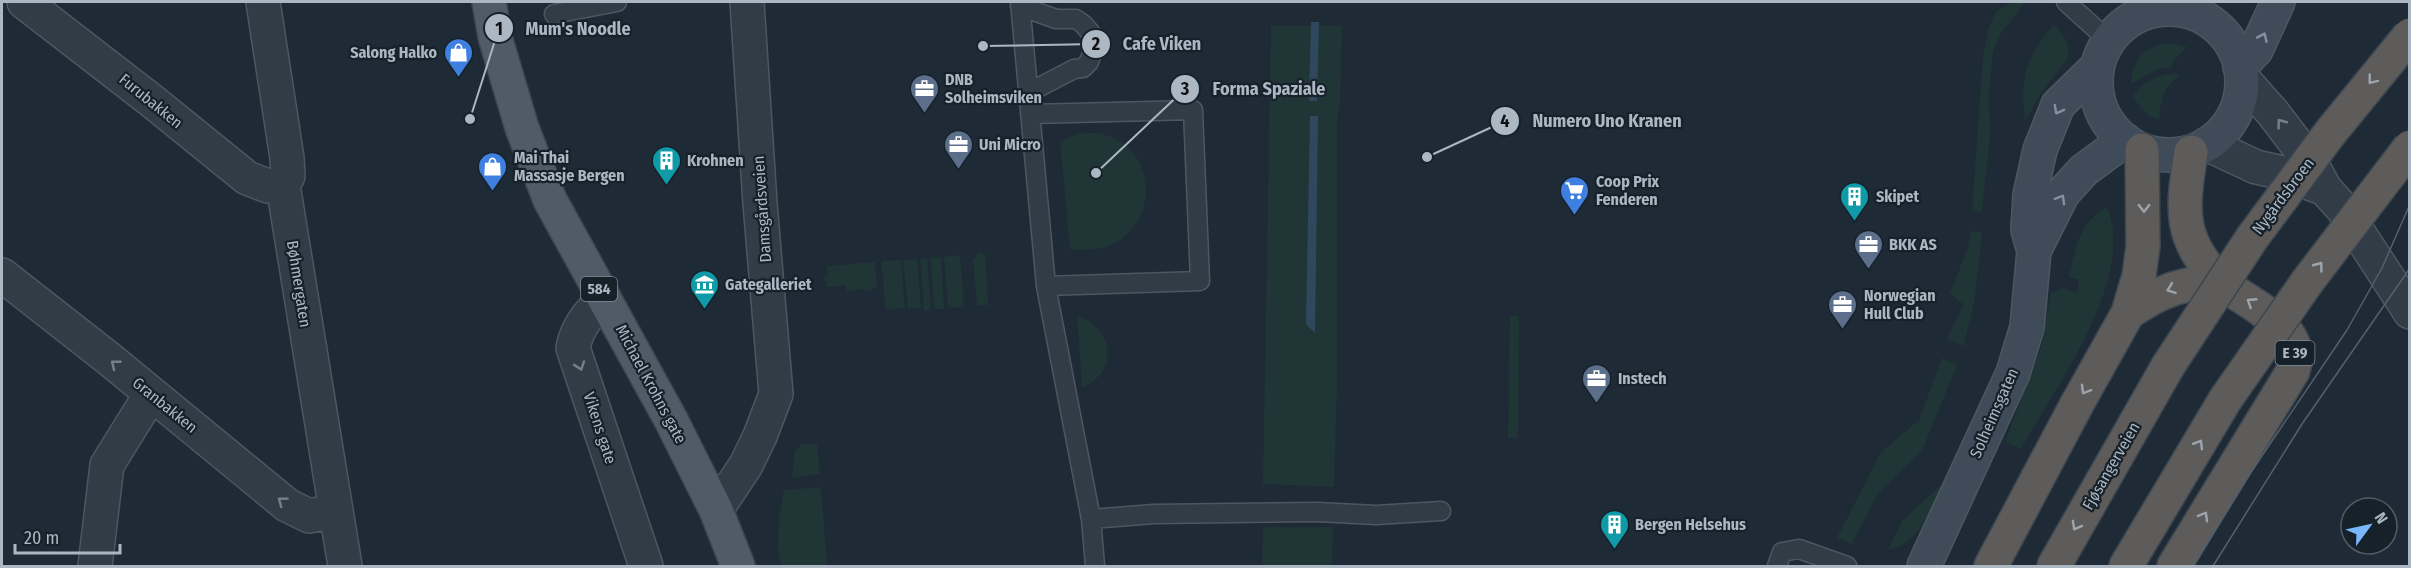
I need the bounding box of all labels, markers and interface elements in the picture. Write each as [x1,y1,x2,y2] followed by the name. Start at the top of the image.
[484,10,643,46] callout: Mum's Noodle
[495,18,503,40] text: 1
[525,18,631,40] text: Mum's Noodle
[1081,26,1213,62] callout: Cafe Viken
[2255,32,2267,43] one-way arrow
[1091,33,1100,55] text: 2
[1123,33,1201,55] text: Cafe Viken
[442,36,474,78] shop icon: Salong Halko
[350,43,437,62] place label: Salong Halko
[115,70,187,132] street label: Furubakken
[945,70,1042,107] place label: DNB Solheimsviken
[1170,71,1337,107] callout: Forma Spaziale
[908,72,940,114] office icon: DNB Solheimsviken
[2368,73,2379,84] one-way arrow
[1180,78,1190,100] text: 3
[1213,78,1325,100] text: Forma Spaziale
[1490,103,1693,139] callout: Numero Uno Kranen
[2053,104,2065,115] one-way arrow
[1500,110,1510,132] text: 4
[1532,110,1682,132] text: Numero Uno Kranen
[2277,119,2288,130] one-way arrow
[942,128,974,170] office icon: Uni Micro
[979,135,1041,154] place label: Uni Micro
[650,144,682,186] building icon: Krohnen
[514,148,625,185] place label: Mai Thai Massasje Bergen
[477,150,509,192] shop icon: Mai Thai Massasje Bergen
[687,151,744,170] place label: Krohnen
[2248,154,2318,238] street label: Nygårdsbroen
[749,155,775,263] street label: Damsgårdsveien
[1596,172,1660,209] place label: Coop Prix Fenderen
[1559,174,1591,216] supermarket icon: Coop Prix Fenderen
[1839,180,1871,222] building icon: Skipet
[1876,187,1919,206] place label: Skipet
[2053,195,2065,205] one-way arrow
[2138,204,2150,213] one-way arrow
[1852,228,1884,270] office icon: BKK AS
[1889,235,1937,254] place label: BKK AS
[283,239,315,329] street label: Bøhmergaten
[2311,262,2322,273] one-way arrow
[688,268,720,310] museum icon: Gategalleriet
[725,275,812,294] place label: Gategalleriet
[581,277,617,301] road number: 584
[2166,282,2177,294] one-way arrow
[1864,286,1936,323] place label: Norwegian Hull Club
[1827,288,1859,330] office icon: Norwegian Hull Club
[2247,298,2258,309] one-way arrow
[612,321,690,447] street label: Michael Krohns gate
[2276,341,2314,365] road number: E 39
[111,360,122,371] one-way arrow
[572,360,585,371] one-way arrow
[1581,362,1613,404] office icon: Instech
[1966,365,2022,461] street label: Solheimsgaten
[1618,369,1667,388] place label: Instech
[129,373,201,437] street label: Granbakken
[2081,384,2093,394] one-way arrow
[579,390,621,466] street label: Vikens gate
[2078,419,2144,513] street label: Fjøsangerveien
[2191,440,2203,450] one-way arrow
[2339,496,2399,556] north arrow
[278,497,289,508] one-way arrow
[1598,508,1630,550] building icon: Bergen Helsehus
[2371,509,2392,527] text: N
[2196,512,2208,522] one-way arrow
[1635,515,1746,534] place label: Bergen Helsehus
[15,517,120,555] scale bar
[2072,520,2083,530] one-way arrow
[24,527,59,549] text: 20 m

